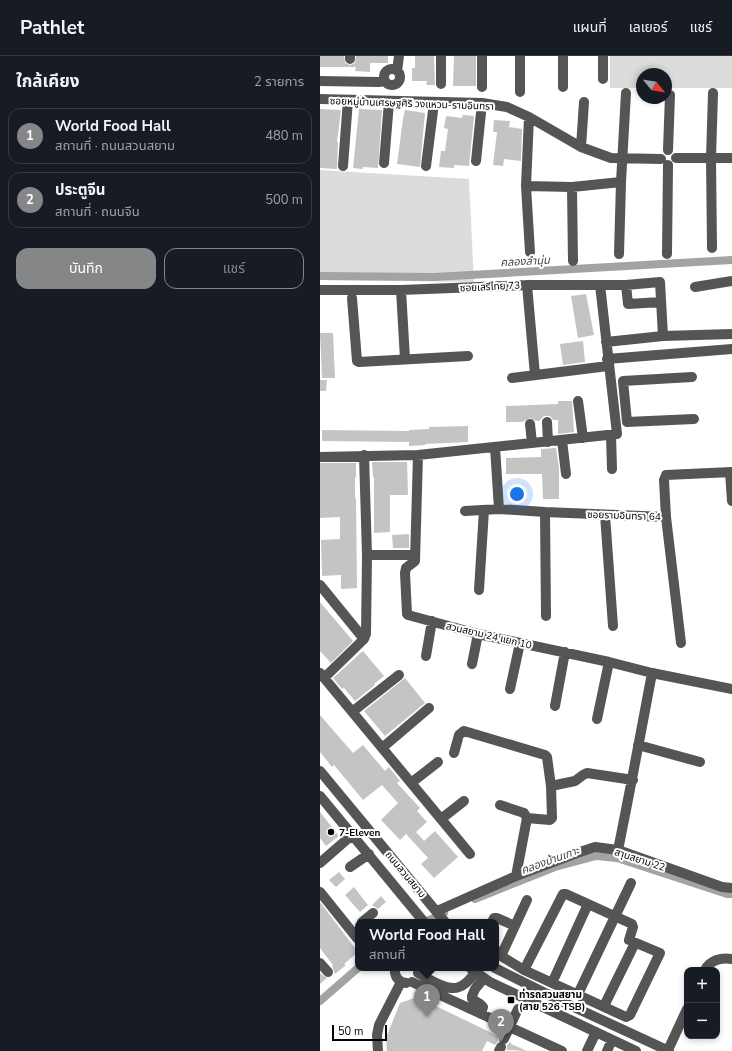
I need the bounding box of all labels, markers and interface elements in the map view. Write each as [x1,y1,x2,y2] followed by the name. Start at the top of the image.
[20,15,84,41] text: Pathlet
[573,18,607,37] text: แผนที่
[629,18,668,37] text: เลเยอร์
[690,18,712,37] text: แชร์
[636,68,672,104] north arrow
[16,70,79,93] text: ใกล้เคียง
[254,73,304,91] text: 2 รายการ
[330,94,494,114] street label: ซอยหมู่บ้านเศรษฐศิริ วงแหวน-รามอินทรา
[55,116,171,136] text: World Food Hall
[26,127,34,145] text: 1
[265,127,303,145] text: 480 m
[55,137,175,155] text: สถานที่ · ถนนสวนสยาม
[55,180,106,200] text: ประตูจีน
[26,191,34,209] text: 2
[265,191,303,209] text: 500 m
[55,203,140,221] text: สถานที่ · ถนนจีน
[16,248,156,289] button: บันทึก
[164,248,304,289] button: แชร์
[500,253,551,270] water label: คลองลำนุ่น
[460,278,521,296] street label: ซอยเสรีไทย 73
[507,484,527,504] your location
[587,508,661,524] street label: ซอยรามอินทรา 64
[444,619,533,653] street label: สวนสยาม 24 แยก 10
[339,826,380,840] place label: 7-Eleven
[326,827,336,837] marker: 7-Eleven
[519,843,583,878] water label: คลองบ้านเกาะ
[613,845,667,875] street label: สาุนสยาม 22
[382,848,429,901] street label: ถนนสวนสยาม
[355,919,499,971] popup
[369,925,485,945] text: World Food Hall
[369,946,405,964] text: สถานที่
[684,967,720,1039] map controls
[684,967,720,1003] button: +
[414,984,440,1017] pin: 1
[519,988,585,1014] place label: ท่ารถสวนสยาม (สาย 526 TSB)
[506,995,516,1005] marker: ท่ารถสวนสยาม (สาย 526 TSB)
[684,1003,720,1039] button: −
[488,1009,514,1042] pin: 2
[332,1023,387,1042] scale bar
[338,1024,363,1039] text: 50 m

